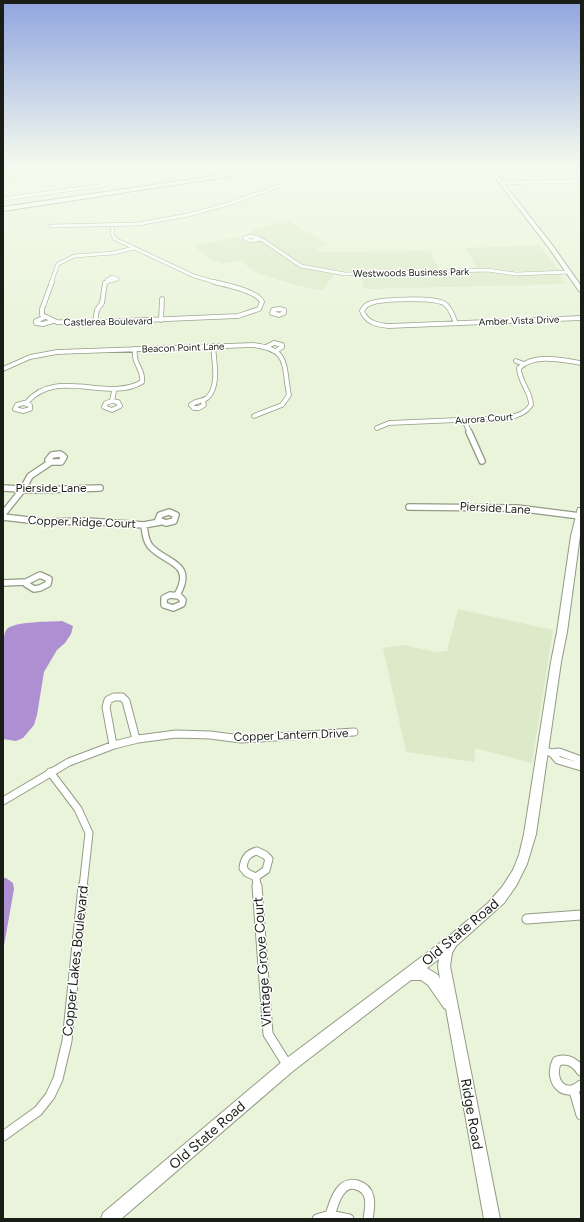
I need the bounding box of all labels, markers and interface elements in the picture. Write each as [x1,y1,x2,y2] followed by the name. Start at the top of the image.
[353,265,469,280] street label: Westwoods Business Park
[478,313,560,328] street label: Amber Vista Drive
[63,314,153,329] street label: Castlerea Boulevard
[141,340,225,355] street label: Beacon Point Lane
[455,410,514,427] street label: Aurora Court
[16,481,87,495] street label: Pierside Lane
[459,499,531,517] street label: Pierside Lane
[28,513,137,531] street label: Copper Ridge Court
[233,726,349,744] street label: Copper Lantern Drive
[59,885,92,1037] street label: Copper Lakes Boulevard
[418,895,502,969] street label: Old State Road
[249,896,276,1027] street label: Vintage Grove Court
[457,1077,486,1151] street label: Ridge Road
[166,1098,249,1173] street label: Old State Road

